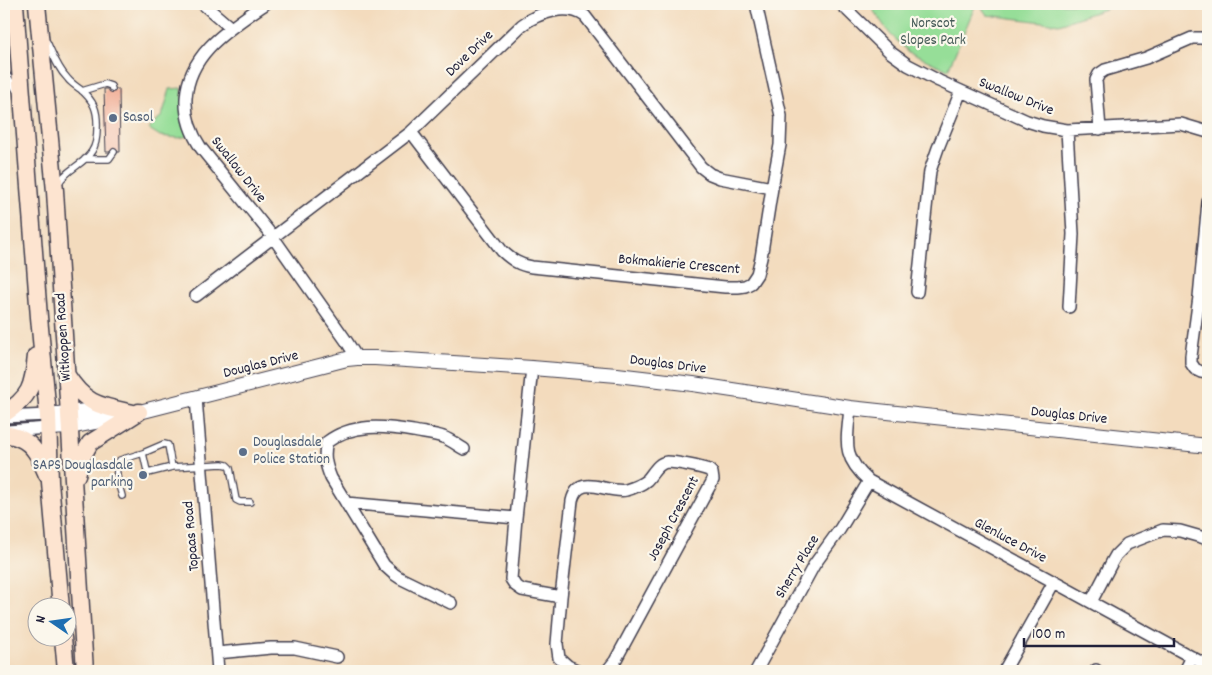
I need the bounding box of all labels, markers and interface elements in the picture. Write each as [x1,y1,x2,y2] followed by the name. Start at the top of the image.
[900,13,966,52] park label: Norscot Slopes Park
[441,25,499,83] street label: Dove Drive
[975,72,1057,122] street label: Swallow Drive
[123,107,154,129] place label: Sasol
[107,112,119,124] marker: Sasol
[205,132,271,208] street label: Swallow Drive
[617,249,741,281] street label: Bokmakierie Crescent
[50,292,78,382] street label: Witkoppen Road
[221,345,301,385] street label: Douglas Drive
[629,349,708,381] street label: Douglas Drive
[1030,401,1109,431] street label: Douglas Drive
[253,432,330,471] place label: Douglasdale Police Station
[237,446,249,458] marker: Douglasdale Police Station
[33,455,133,494] place label: SAPS Douglasdale parking
[137,469,149,481] marker: SAPS Douglasdale parking
[642,472,706,565] street label: Joseph Crescent
[178,500,206,572] street label: Topaas Road
[970,513,1051,570] street label: Glenluce Drive
[770,531,826,603] street label: Sherry Place
[28,598,78,648] north arrow
[31,614,52,625] text: N
[1024,615,1174,647] scale bar
[1032,624,1065,646] text: 100 m

